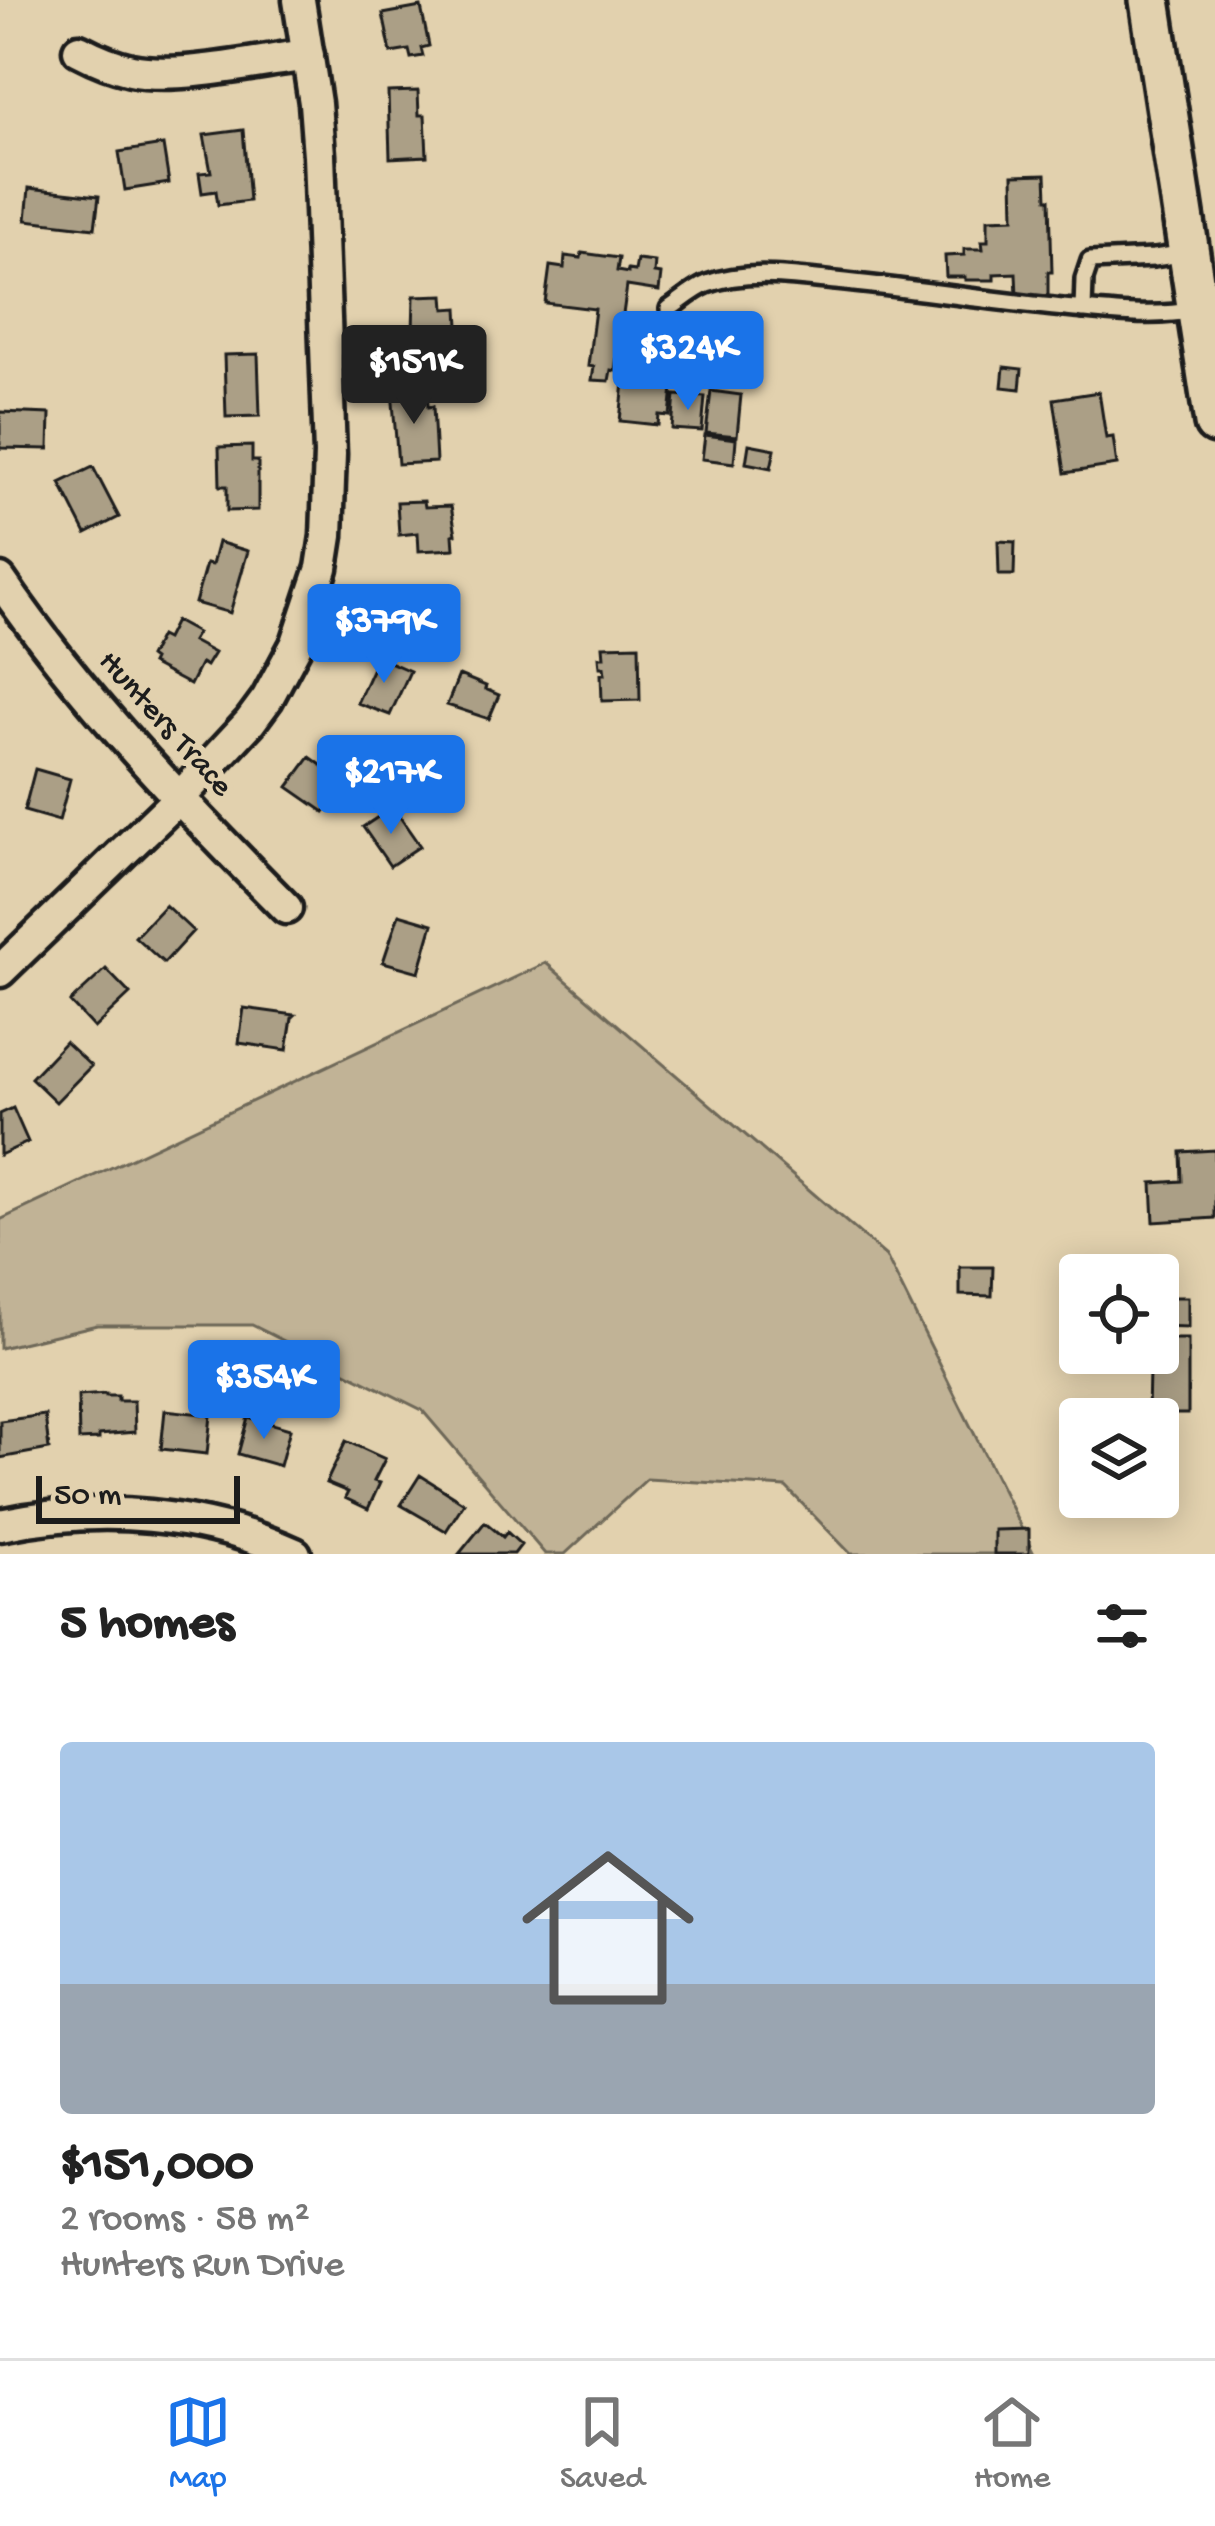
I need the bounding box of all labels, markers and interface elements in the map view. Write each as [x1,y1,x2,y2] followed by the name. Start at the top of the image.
[604,311,772,413] pin: $324K
[330,325,498,427] pin: $151K
[640,327,736,373] text: $324K
[368,341,460,387] text: $151K
[300,584,468,686] pin: $379K
[334,600,434,646] text: $379K
[89,644,240,806] street label: Hunters Trace
[307,735,475,837] pin: $217K
[344,751,438,797] text: $217K
[1059,1254,1179,1518] map controls
[1059,1254,1179,1374] button: locate
[180,1340,348,1442] pin: $354K
[215,1356,313,1402] text: $354K
[1059,1398,1179,1518] button: layers
[36,1470,240,1523] scale bar
[54,1478,121,1516] text: 50 m
[1089,1593,1155,1659] icon: filters
[60,1596,234,1656] text: 5 homes
[500,1820,716,2036] icon: home
[60,2138,254,2198] text: $151,000
[60,2198,310,2244] text: 2 rooms · 58 m²
[60,2244,344,2290] text: Hunters Run Drive
[165,2389,231,2499] tab: Map
[560,2389,645,2499] tab: Saved
[974,2389,1050,2499] tab: Home

